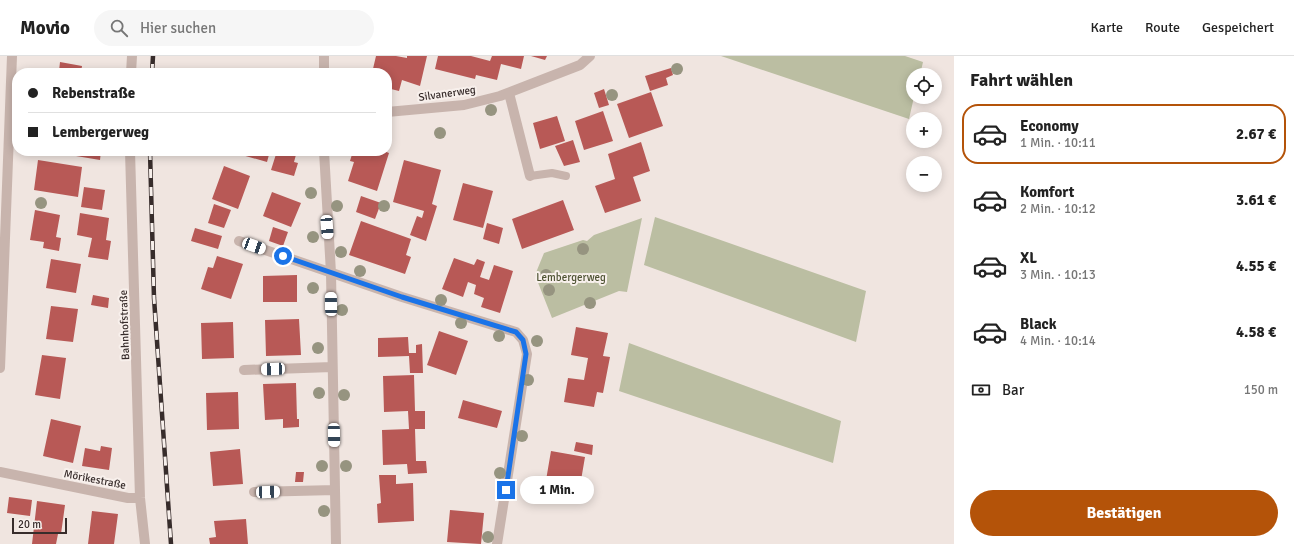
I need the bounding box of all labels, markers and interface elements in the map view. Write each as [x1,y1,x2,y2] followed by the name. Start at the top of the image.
[94,10,374,46] search box
[20,16,70,40] text: Movio
[108,17,130,39] icon: search
[140,19,216,37] text: Hier suchen
[1090,19,1123,36] text: Karte
[1145,19,1180,36] text: Route
[1202,19,1274,36] text: Gespeichert
[906,68,942,192] map controls
[906,68,942,104] button: locate
[970,69,1073,91] text: Fahrt wählen
[418,83,477,104] street label: Silvanerweg
[52,84,135,102] text: Rebenstraße
[906,112,942,148] button: +
[972,116,1008,152] icon: car
[1020,117,1079,135] text: Economy
[52,123,149,141] text: Lembergerweg
[1236,125,1276,143] text: 2.67 €
[1020,135,1096,151] text: 1 Min. · 10:11
[906,156,942,192] button: −
[972,182,1008,218] icon: car
[1020,183,1074,201] text: Komfort
[1236,191,1276,209] text: 3.61 €
[1020,201,1096,217] text: 2 Min. · 10:12
[320,215,334,239] car
[241,236,267,256] car
[274,247,292,265] route start
[972,248,1008,284] icon: car
[1020,249,1037,267] text: XL
[1236,257,1276,275] text: 4.55 €
[1020,267,1096,283] text: 3 Min. · 10:13
[536,271,606,284] park label: Lembergerweg
[117,290,132,360] street label: Bahnhofstraße
[325,292,337,316] car
[972,314,1008,350] icon: car
[1020,315,1057,333] text: Black
[1236,323,1276,341] text: 4.58 €
[1020,333,1096,349] text: 4 Min. · 10:14
[261,363,285,375] car
[970,379,992,401] icon: cash
[1002,381,1024,399] text: Bar
[1244,382,1278,398] text: 150 m
[328,423,340,447] car
[63,467,127,492] street label: Mörikestraße
[520,476,594,504] callout: 1 Min.
[497,481,515,499] route end
[539,482,575,498] text: 1 Min.
[256,486,280,498] car
[970,490,1278,536] button: Bestätigen
[12,516,67,535] scale bar
[18,518,41,531] text: 20 m

